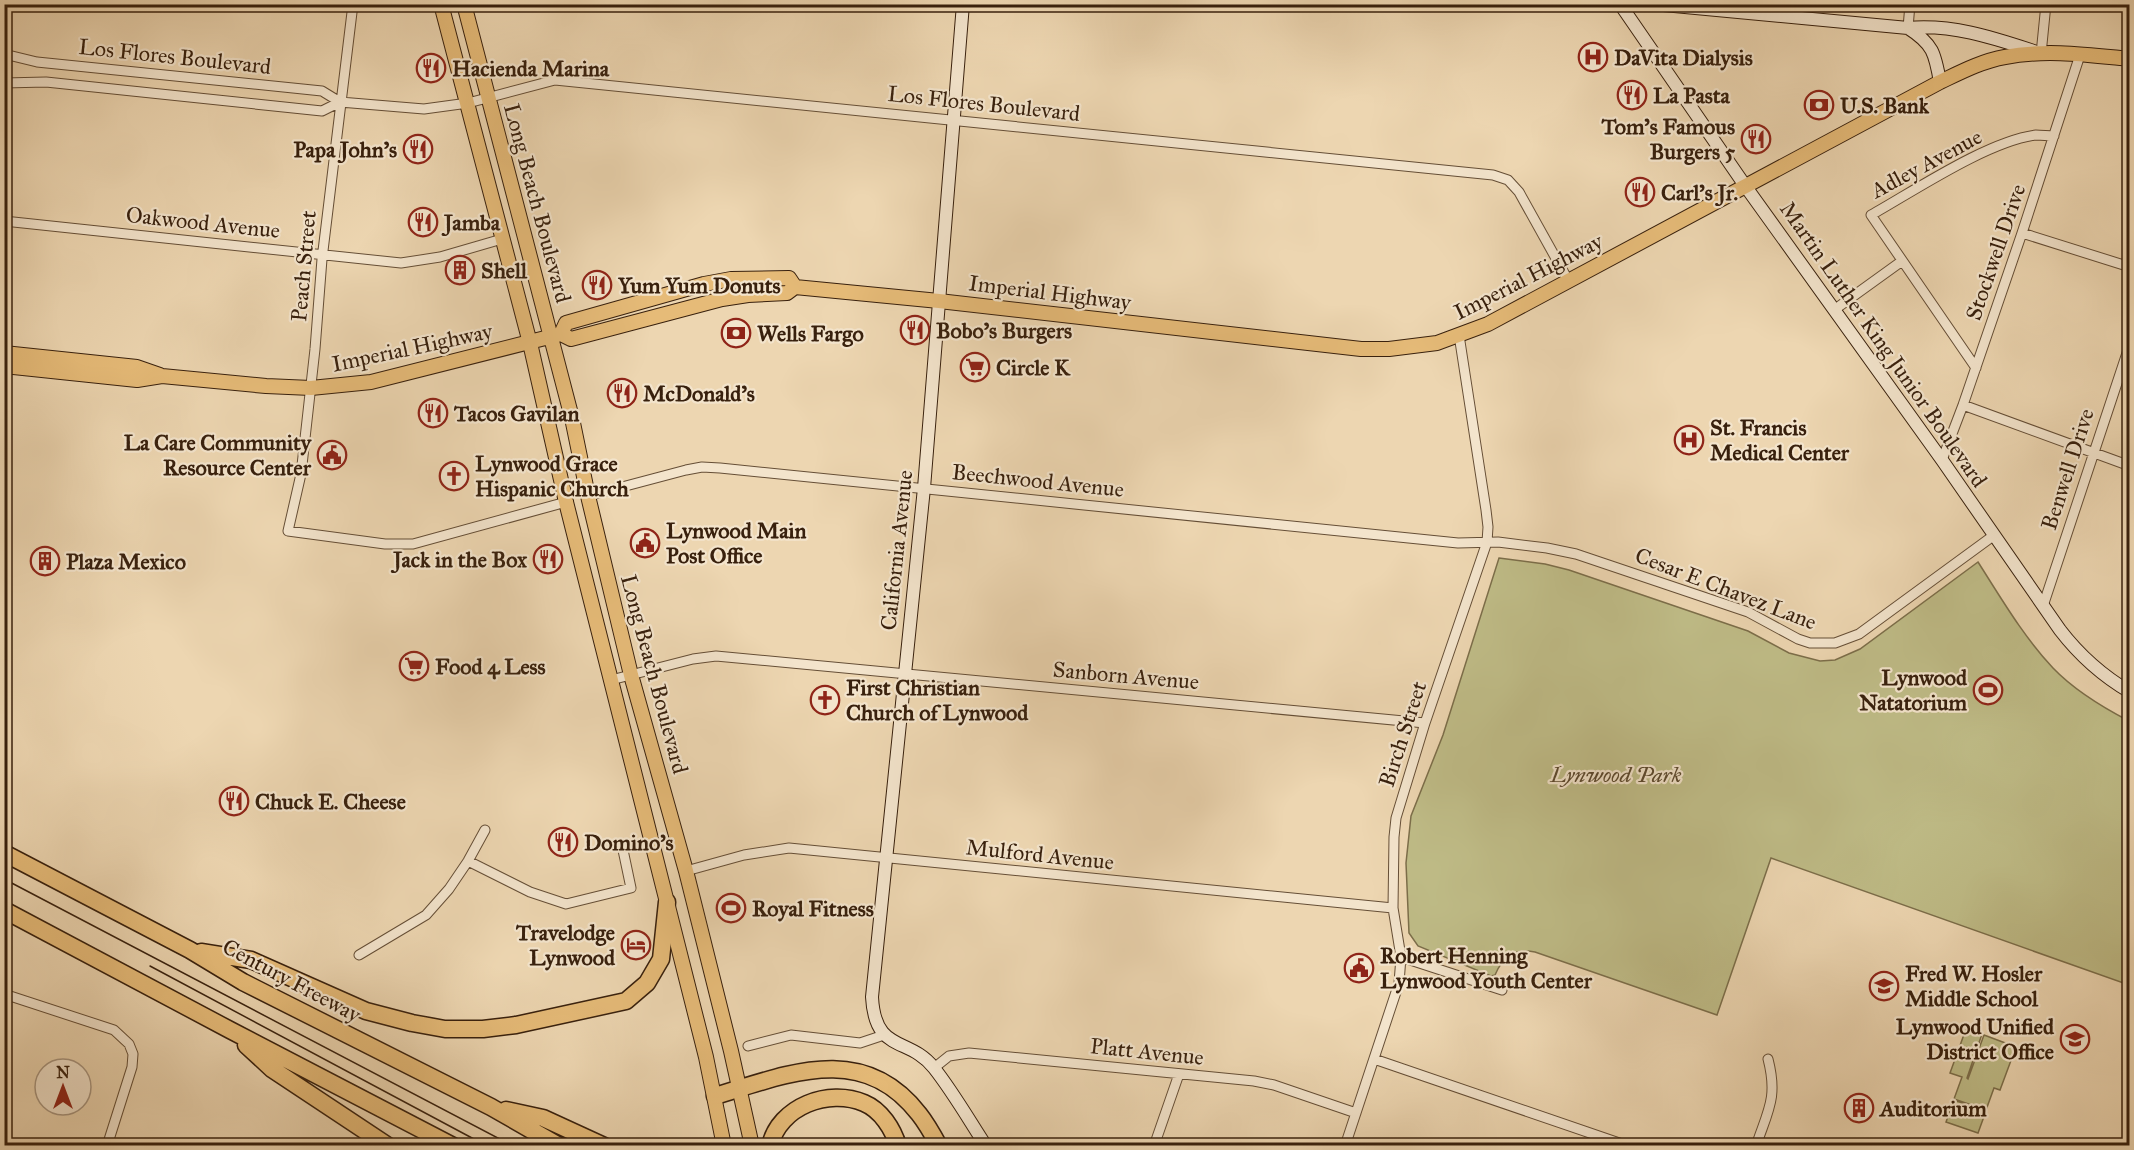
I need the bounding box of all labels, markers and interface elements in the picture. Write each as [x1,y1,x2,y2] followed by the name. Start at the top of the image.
[77,33,272,80] street label: Los Flores Boulevard
[1577,41,1609,73] hospital icon: DaVita Dialysis
[1614,44,1753,71] place label: DaVita Dialysis
[415,52,447,84] restaurant icon: Hacienda Marina
[452,55,610,82] place label: Hacienda Marina
[1616,79,1648,111] restaurant icon: La Pasta
[886,80,1081,127] street label: Los Flores Boulevard
[1653,82,1731,109] place label: La Pasta
[1803,89,1835,121] bank icon: U.S. Bank
[1840,92,1930,119] place label: U.S. Bank
[498,101,577,306] street label: Long Beach Boulevard
[1600,113,1736,165] place label: Tom's Famous Burgers 5
[1740,123,1772,155] restaurant icon: Tom's Famous Burgers 5
[1865,123,1986,204] street label: Adley Avenue
[402,133,434,165] restaurant icon: Papa John's
[293,136,397,164] place label: Papa John's
[1624,176,1656,208] restaurant icon: Carl's Jr.
[1661,179,1738,207] place label: Carl's Jr.
[1960,181,2031,324] street label: Stockwell Drive
[1774,196,1993,492] street label: Martin Luther King Junior Boulevard
[125,201,281,244] street label: Oakwood Avenue
[407,206,439,238] restaurant icon: Jamba
[285,209,322,323] street label: Peach Street
[441,209,501,237] place label: Jamba
[1449,227,1608,326] street label: Imperial Highway
[444,254,476,286] building icon: Shell
[481,257,528,284] place label: Shell
[581,269,613,301] restaurant icon: Yum Yum Donuts
[967,269,1133,316] street label: Imperial Highway
[617,272,781,299] place label: Yum Yum Donuts
[899,314,931,346] restaurant icon: Bobo's Burgers
[329,317,495,378] street label: Imperial Highway
[720,317,752,349] bank icon: Wells Fargo
[936,317,1072,344] place label: Bobo's Burgers
[757,320,864,347] place label: Wells Fargo
[959,351,991,383] supermarket icon: Circle K
[996,354,1071,381] place label: Circle K
[606,377,638,409] restaurant icon: McDonald's
[643,380,755,407] place label: McDonald's
[417,397,449,429] restaurant icon: Tacos Gavilan
[453,400,579,427] place label: Tacos Gavilan
[2035,405,2100,533] street label: Benwell Drive
[1710,414,1850,466] place label: St. Francis Medical Center
[1673,424,1705,456] hospital icon: St. Francis Medical Center
[124,429,313,481] place label: La Care Community Resource Center
[316,439,348,471] public building icon: La Care Community Resource Center
[475,450,630,502] place label: Lynwood Grace Hispanic Church
[951,458,1125,503] street label: Beechwood Avenue
[438,460,470,492] church icon: Lynwood Grace Hispanic Church
[875,469,918,632] street label: California Avenue
[666,517,807,569] place label: Lynwood Main Post Office
[629,527,661,559] public building icon: Lynwood Main Post Office
[1631,541,1820,636] street label: Cesar E Chavez Lane
[532,543,564,575] restaurant icon: Jack in the Box
[29,545,61,577] building icon: Plaza Mexico
[390,546,527,574] place label: Jack in the Box
[66,548,186,575] place label: Plaza Mexico
[615,572,694,777] street label: Long Beach Boulevard
[398,650,430,682] supermarket icon: Food 4 Less
[435,653,546,680] place label: Food 4 Less
[1052,656,1200,695] street label: Sanborn Avenue
[1859,664,1968,716] place label: Lynwood Natatorium
[846,674,1029,726] place label: First Christian Church of Lynwood
[1972,674,2004,706] sports icon: Lynwood Natatorium
[1373,678,1432,790] street label: Birch Street
[809,684,841,716] church icon: First Christian Church of Lynwood
[1549,761,1682,788] park label: Lynwood Park
[218,785,250,817] restaurant icon: Chuck E. Cheese
[255,788,406,815] place label: Chuck E. Cheese
[547,826,579,858] restaurant icon: Domino's
[584,829,674,856] place label: Domino's
[965,833,1115,876] street label: Mulford Avenue
[715,892,747,924] sports icon: Royal Fitness
[752,895,874,922] place label: Royal Fitness
[515,919,616,971] place label: Travelodge Lynwood
[620,929,652,961] hotel icon: Travelodge Lynwood
[218,933,366,1029] street label: Century Freeway
[1380,942,1593,994] place label: Robert Henning Lynwood Youth Center
[1343,952,1375,984] public building icon: Robert Henning Lynwood Youth Center
[1905,960,2043,1012] place label: Fred W. Hosler Middle School
[1868,970,1900,1002] school or university icon: Fred W. Hosler Middle School
[1896,1013,2055,1065] place label: Lynwood Unified District Office
[2059,1023,2091,1055] school or university icon: Lynwood Unified District Office
[1089,1032,1205,1071] street label: Platt Avenue
[33,1057,93,1117] north arrow
[56,1063,70,1082] text: N
[1843,1092,1875,1124] building icon: Auditorium
[1878,1095,1987,1122] place label: Auditorium

